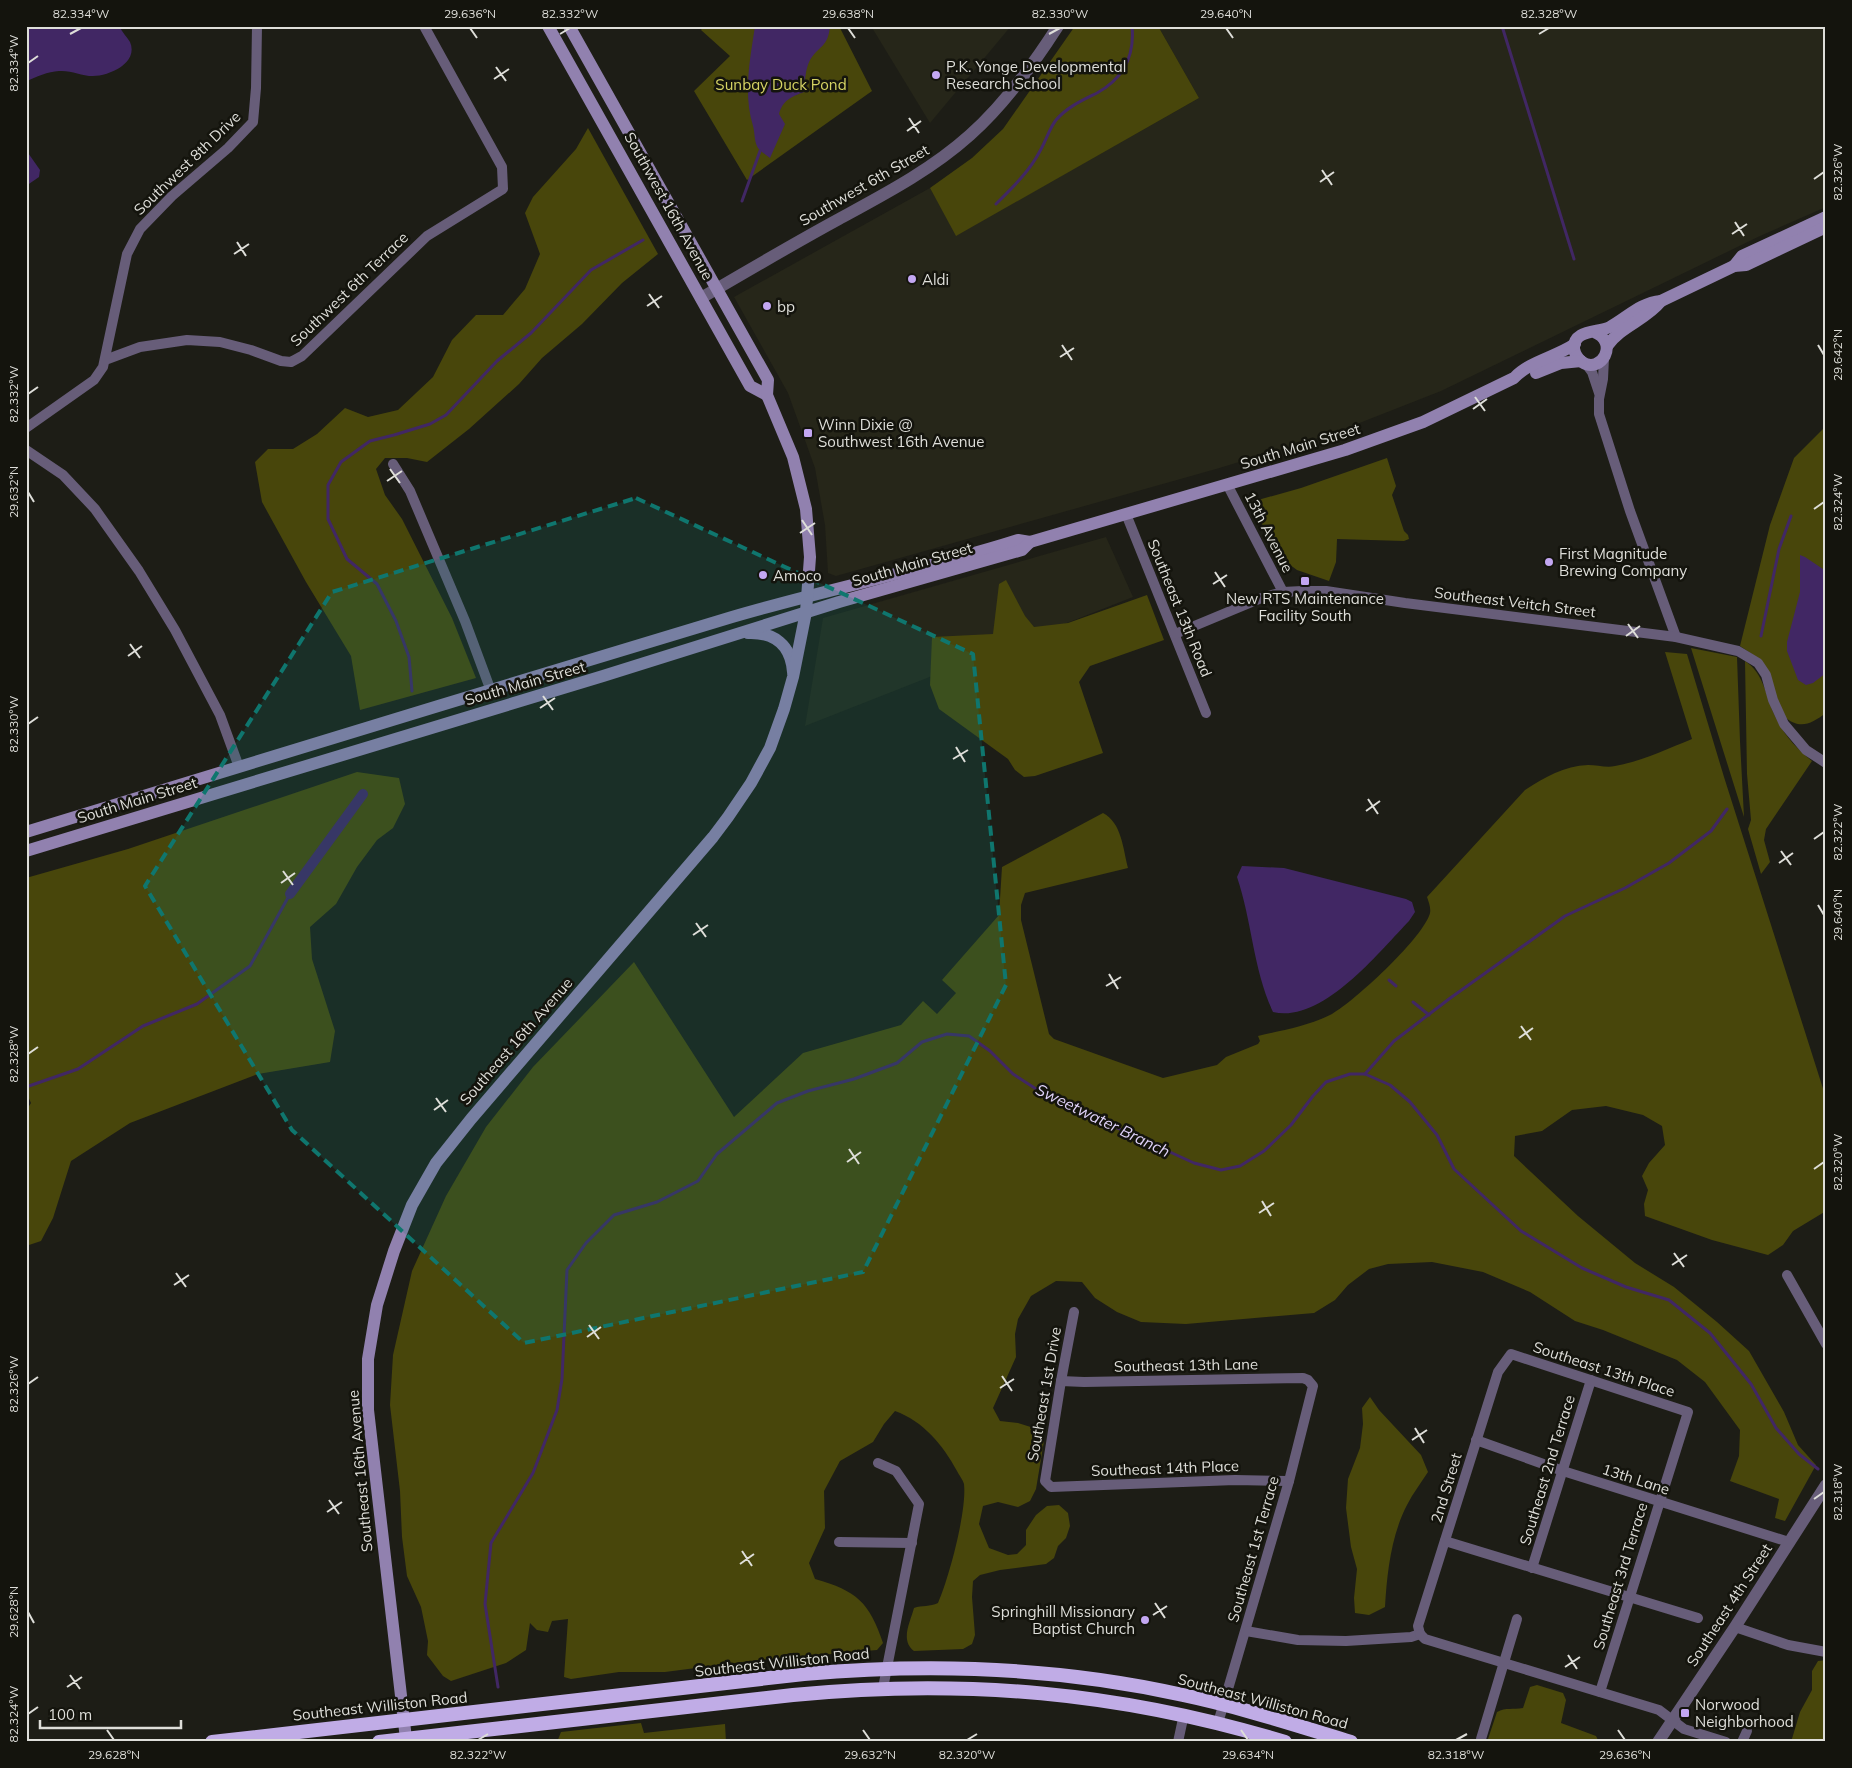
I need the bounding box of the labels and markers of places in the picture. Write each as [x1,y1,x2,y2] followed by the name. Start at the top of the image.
[946,57,1126,93] place label: P.K. Yonge Developmental Research School
[930,69,942,81] marker: P.K. Yonge Developmental Research School
[922,270,949,289] place label: Aldi
[906,273,918,285] marker: Aldi
[777,297,795,316] place label: bp
[761,300,773,312] marker: bp
[818,415,984,451] place label: Winn Dixie @ Southwest 16th Avenue
[802,427,814,439] marker: Winn Dixie @ Southwest 16th Avenue
[1559,544,1687,580] place label: First Magnitude Brewing Company
[1543,556,1555,568] marker: First Magnitude Brewing Company
[773,566,822,585] place label: Amoco
[757,569,769,581] marker: Amoco
[1299,575,1311,587] marker: New RTS Maintenance Facility South
[1226,589,1384,625] place label: New RTS Maintenance Facility South
[991,1602,1135,1638] place label: Springhill Missionary Baptist Church
[1139,1614,1151,1626] marker: Springhill Missionary Baptist Church
[1695,1695,1794,1731] place label: Norwood Neighborhood
[1679,1707,1691,1719] marker: Norwood Neighborhood

